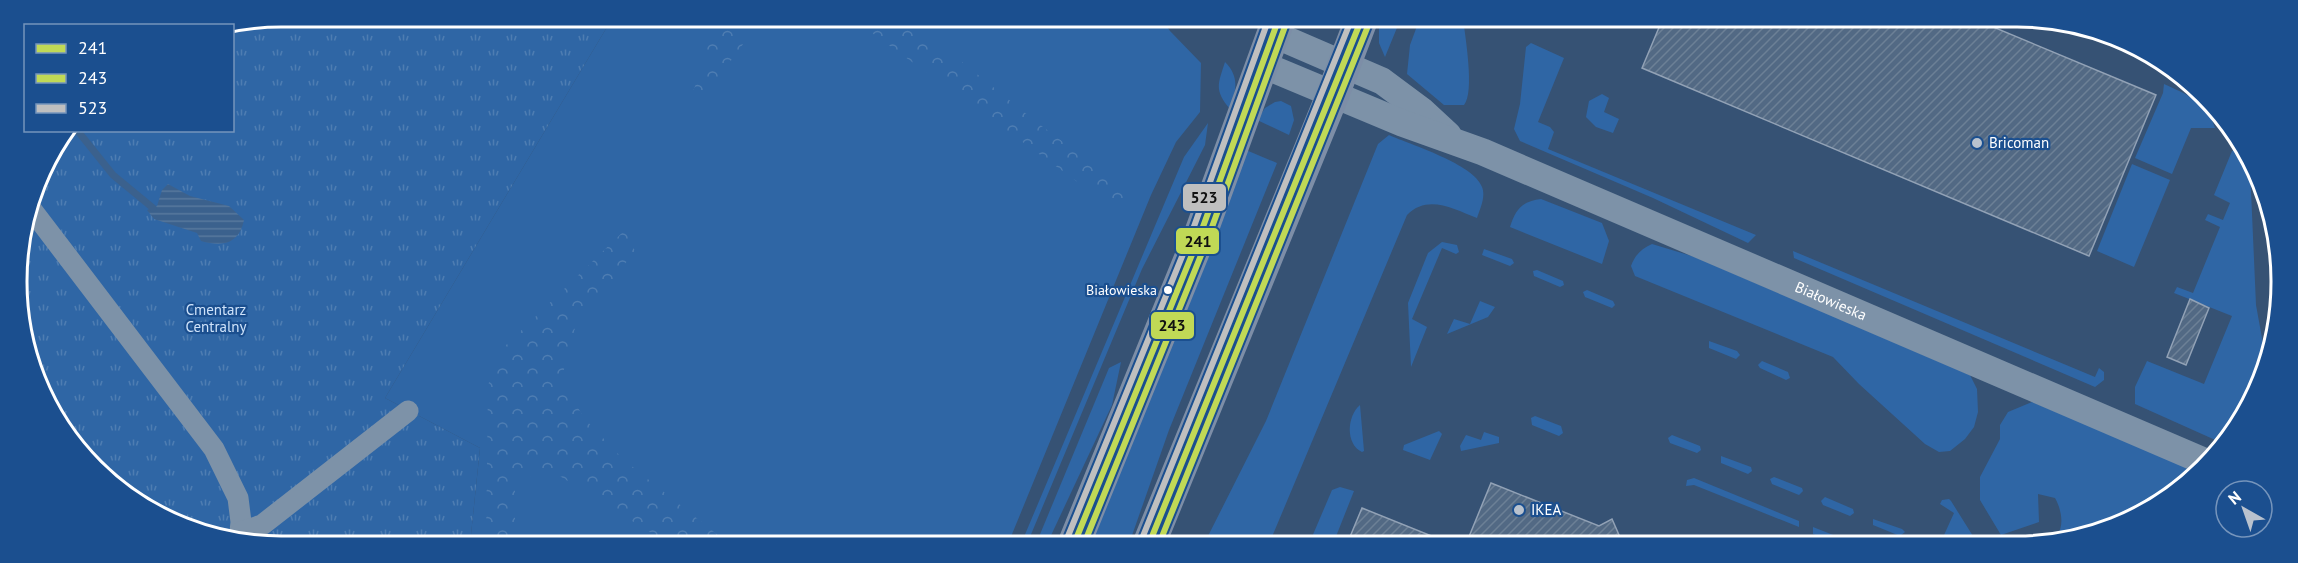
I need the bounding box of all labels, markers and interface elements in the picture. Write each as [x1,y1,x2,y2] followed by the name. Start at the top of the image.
[24,24,234,132] legend
[78,36,107,59] text: 241
[78,66,107,89] text: 243
[78,96,107,119] text: 523
[1989,133,2049,152] place label: Bricoman
[1970,136,1984,150] marker: Bricoman
[1182,183,1227,212] line badge: 523
[1190,187,1218,207] text: 523
[1175,227,1220,255] line badge: 241
[1184,231,1212,251] text: 241
[1792,277,1870,324] street label: Białowieska
[1086,281,1157,299] place label: Białowieska
[1162,284,1174,296] marker: Białowieska
[185,300,247,336] park label: Cmentarz Centralny
[1150,311,1195,340] line badge: 243
[1158,315,1186,335] text: 243
[2214,479,2274,539] north arrow
[2224,486,2245,509] text: N
[1531,500,1562,519] place label: IKEA
[1512,503,1526,517] marker: IKEA

